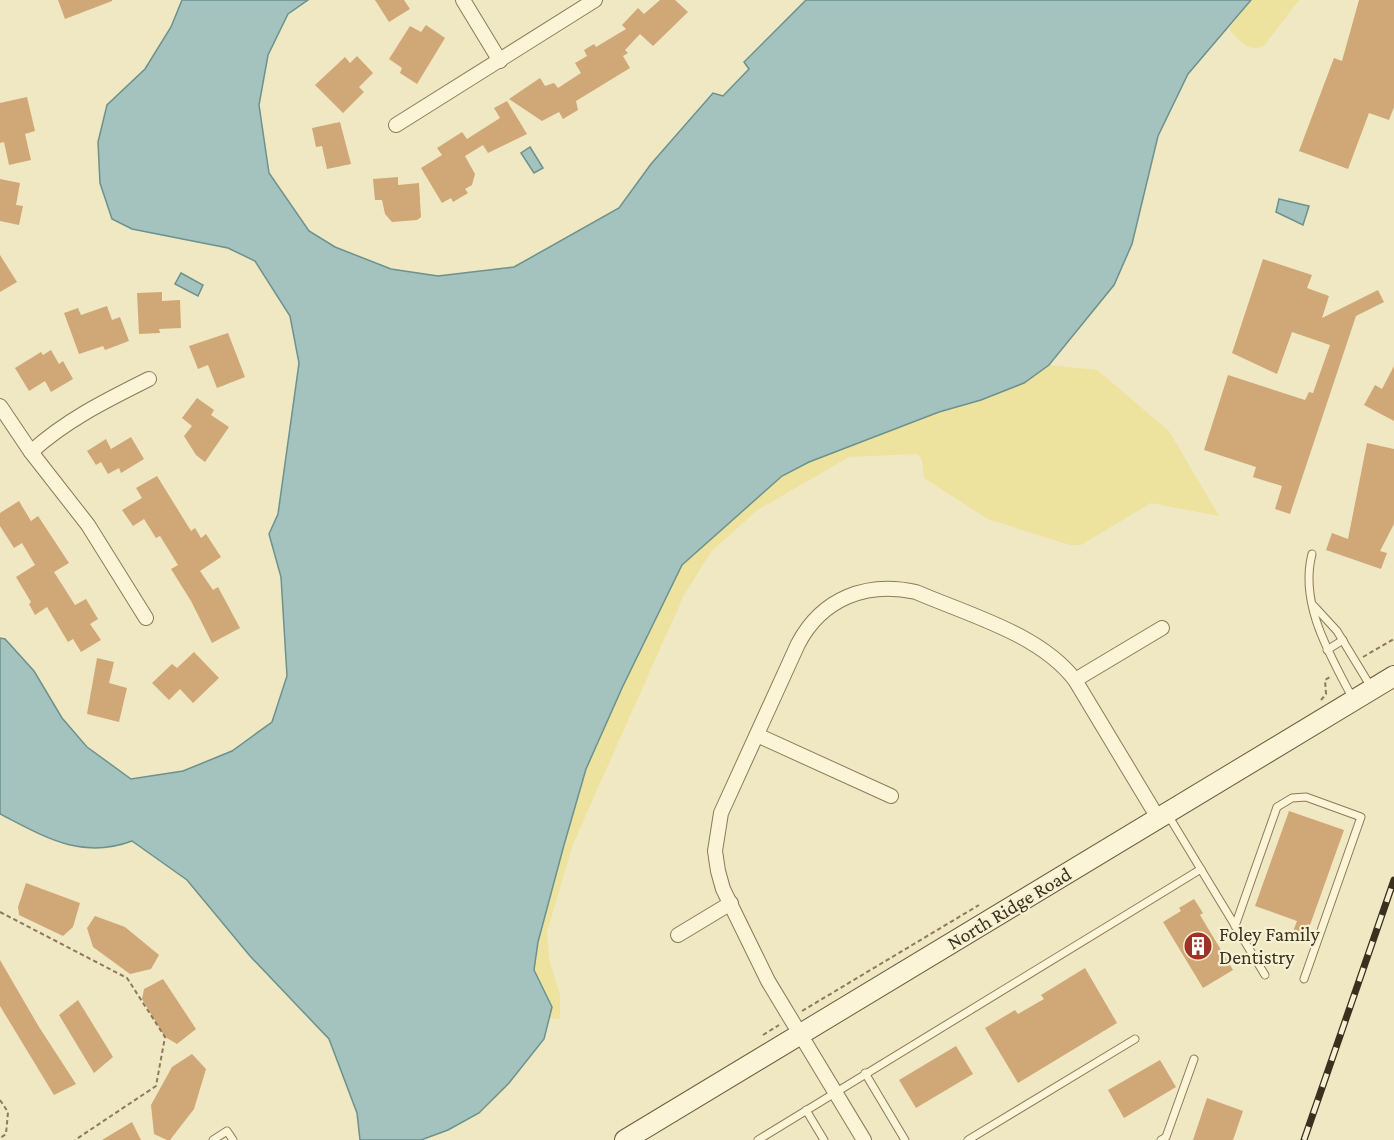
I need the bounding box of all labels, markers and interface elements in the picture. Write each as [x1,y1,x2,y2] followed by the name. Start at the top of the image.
[943,862,1076,955] street label: North Ridge Road
[1219,923,1321,969] place label: Foley Family Dentistry
[1182,930,1214,962] building icon: Foley Family Dentistry

